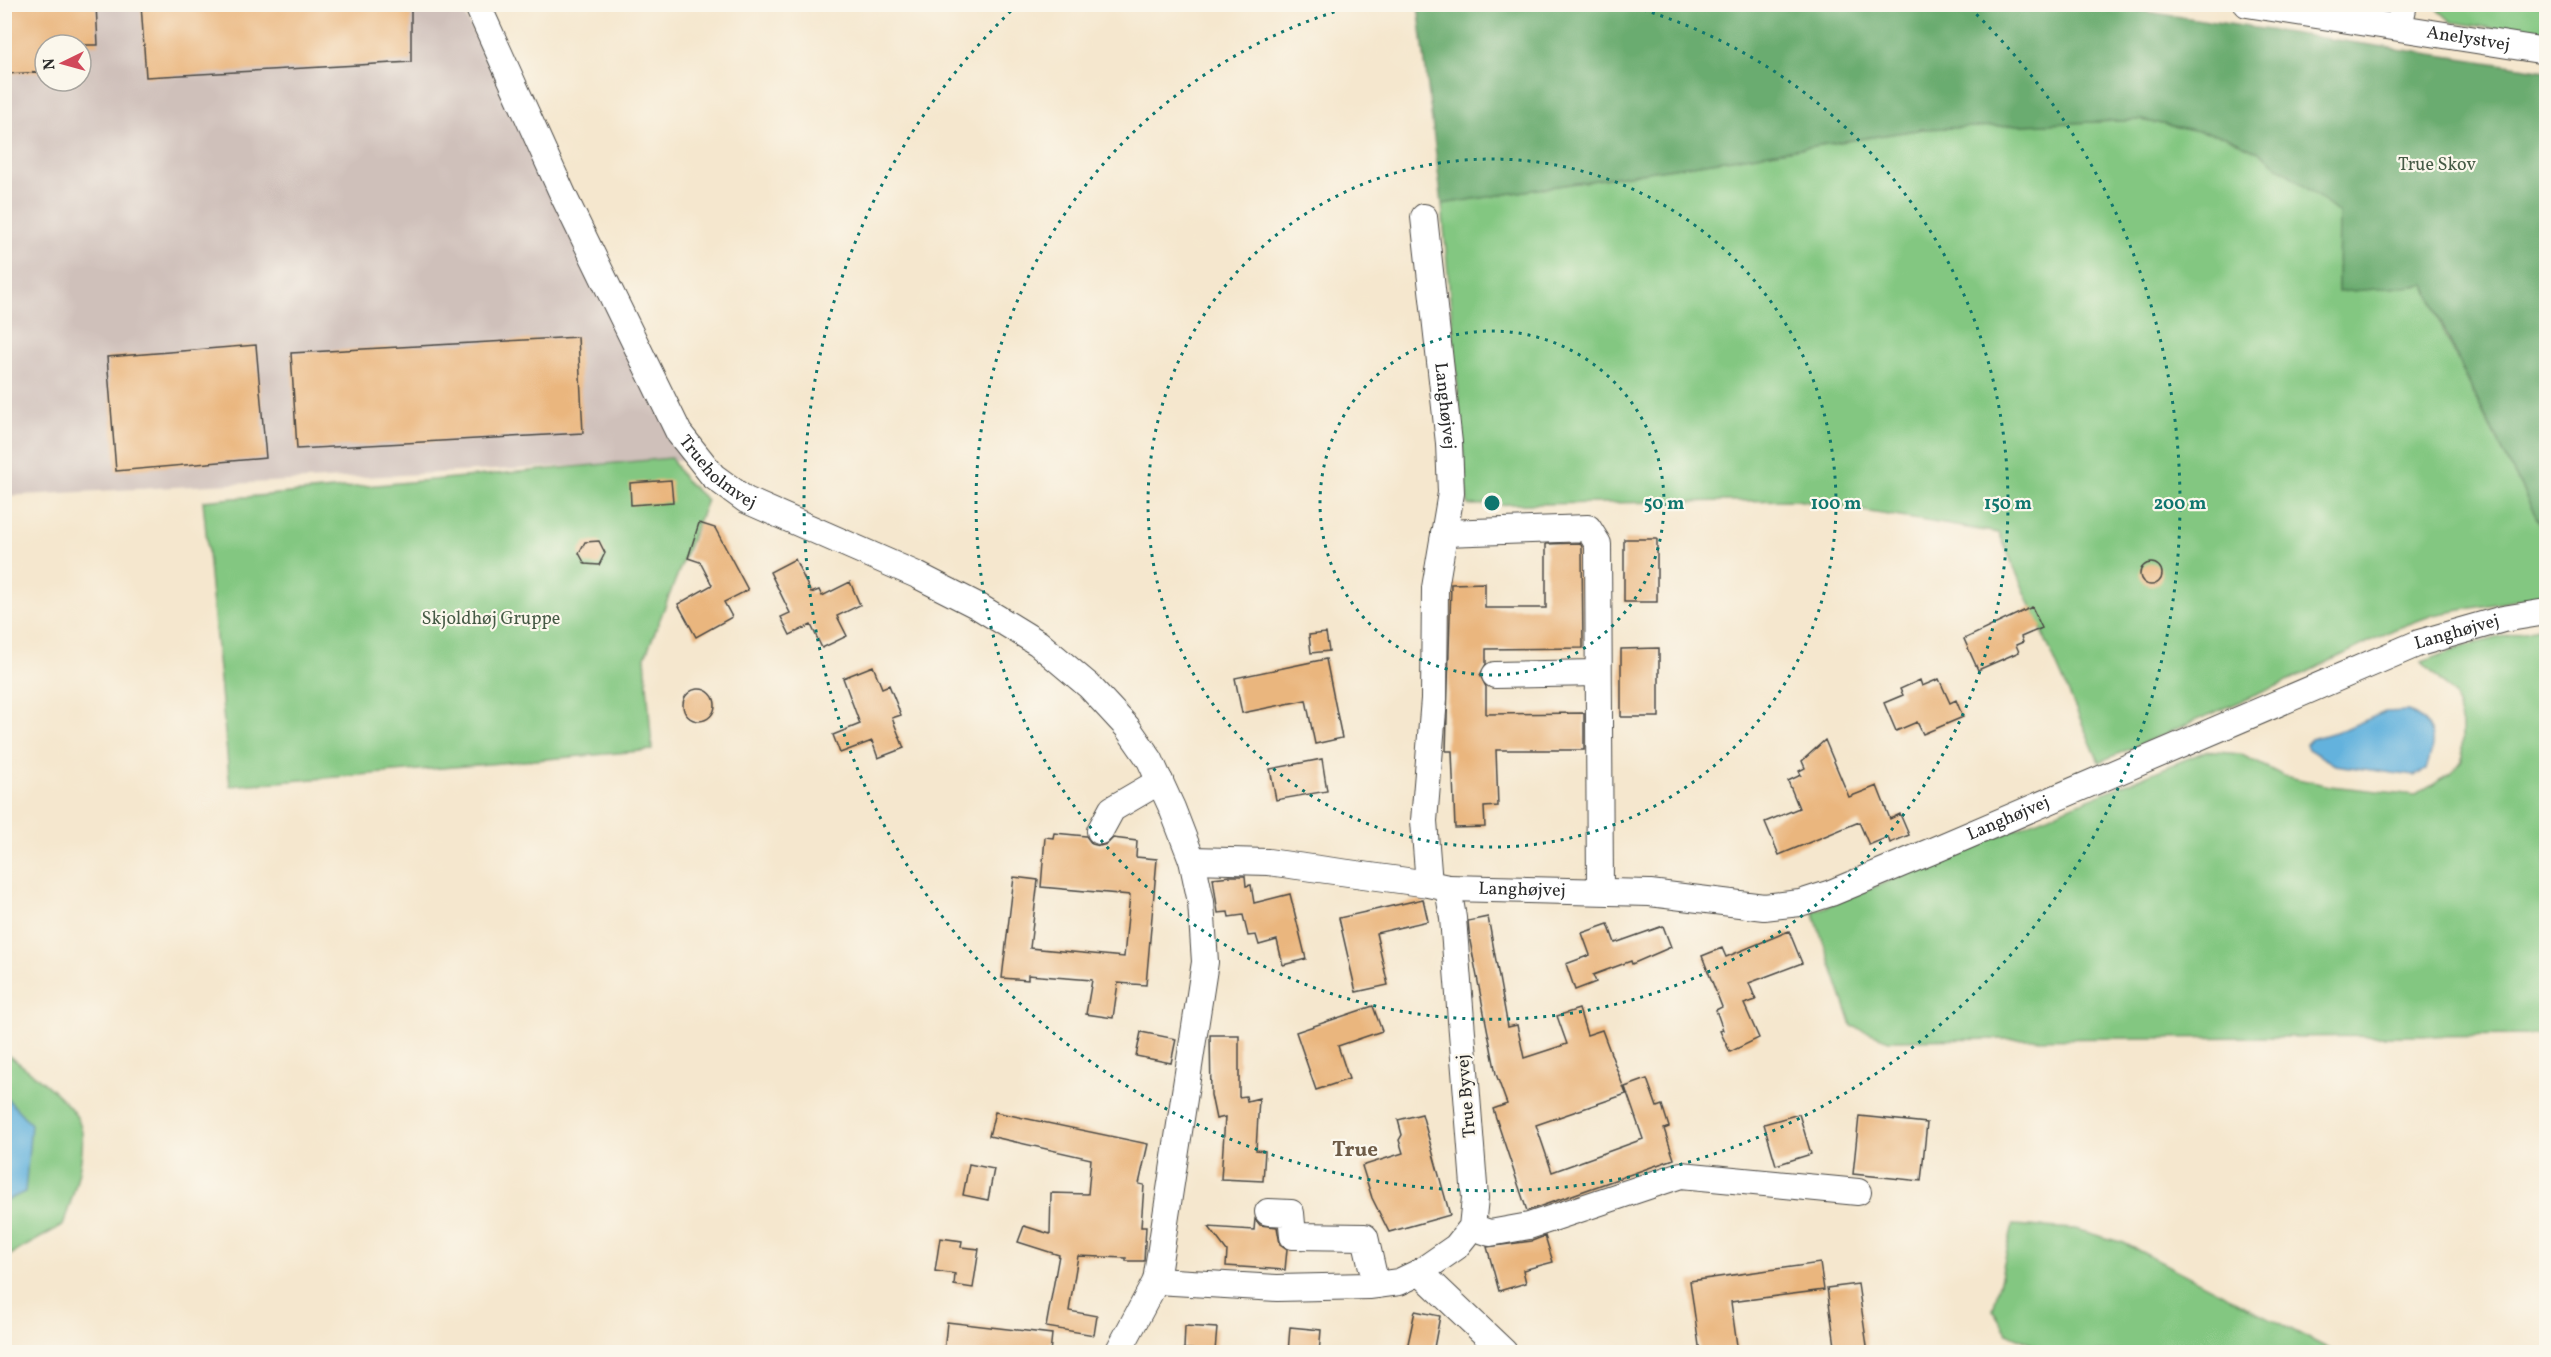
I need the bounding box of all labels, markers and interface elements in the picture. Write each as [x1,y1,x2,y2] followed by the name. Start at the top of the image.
[2425,20,2512,58] street label: Anelystvej
[33,33,93,93] north arrow
[39,57,62,71] text: N
[2398,153,2476,178] park label: True Skov
[1428,361,1462,450] street label: Langhøjvej
[673,430,760,515] street label: Trueholmvej
[1644,492,1684,517] text: 50 m
[1811,492,1861,517] text: 100 m
[1984,492,2032,517] text: 150 m
[2154,492,2206,517] text: 200 m
[1482,493,1502,513] centre of rings
[422,607,560,632] park label: Skjoldhøj Gruppe
[2411,608,2502,656] street label: Langhøjvej
[1963,790,2053,847] street label: Langhøjvej
[1478,876,1566,903] street label: Langhøjvej
[1451,1053,1483,1139] street label: True Byvej
[1332,1136,1378,1165] district label: True

